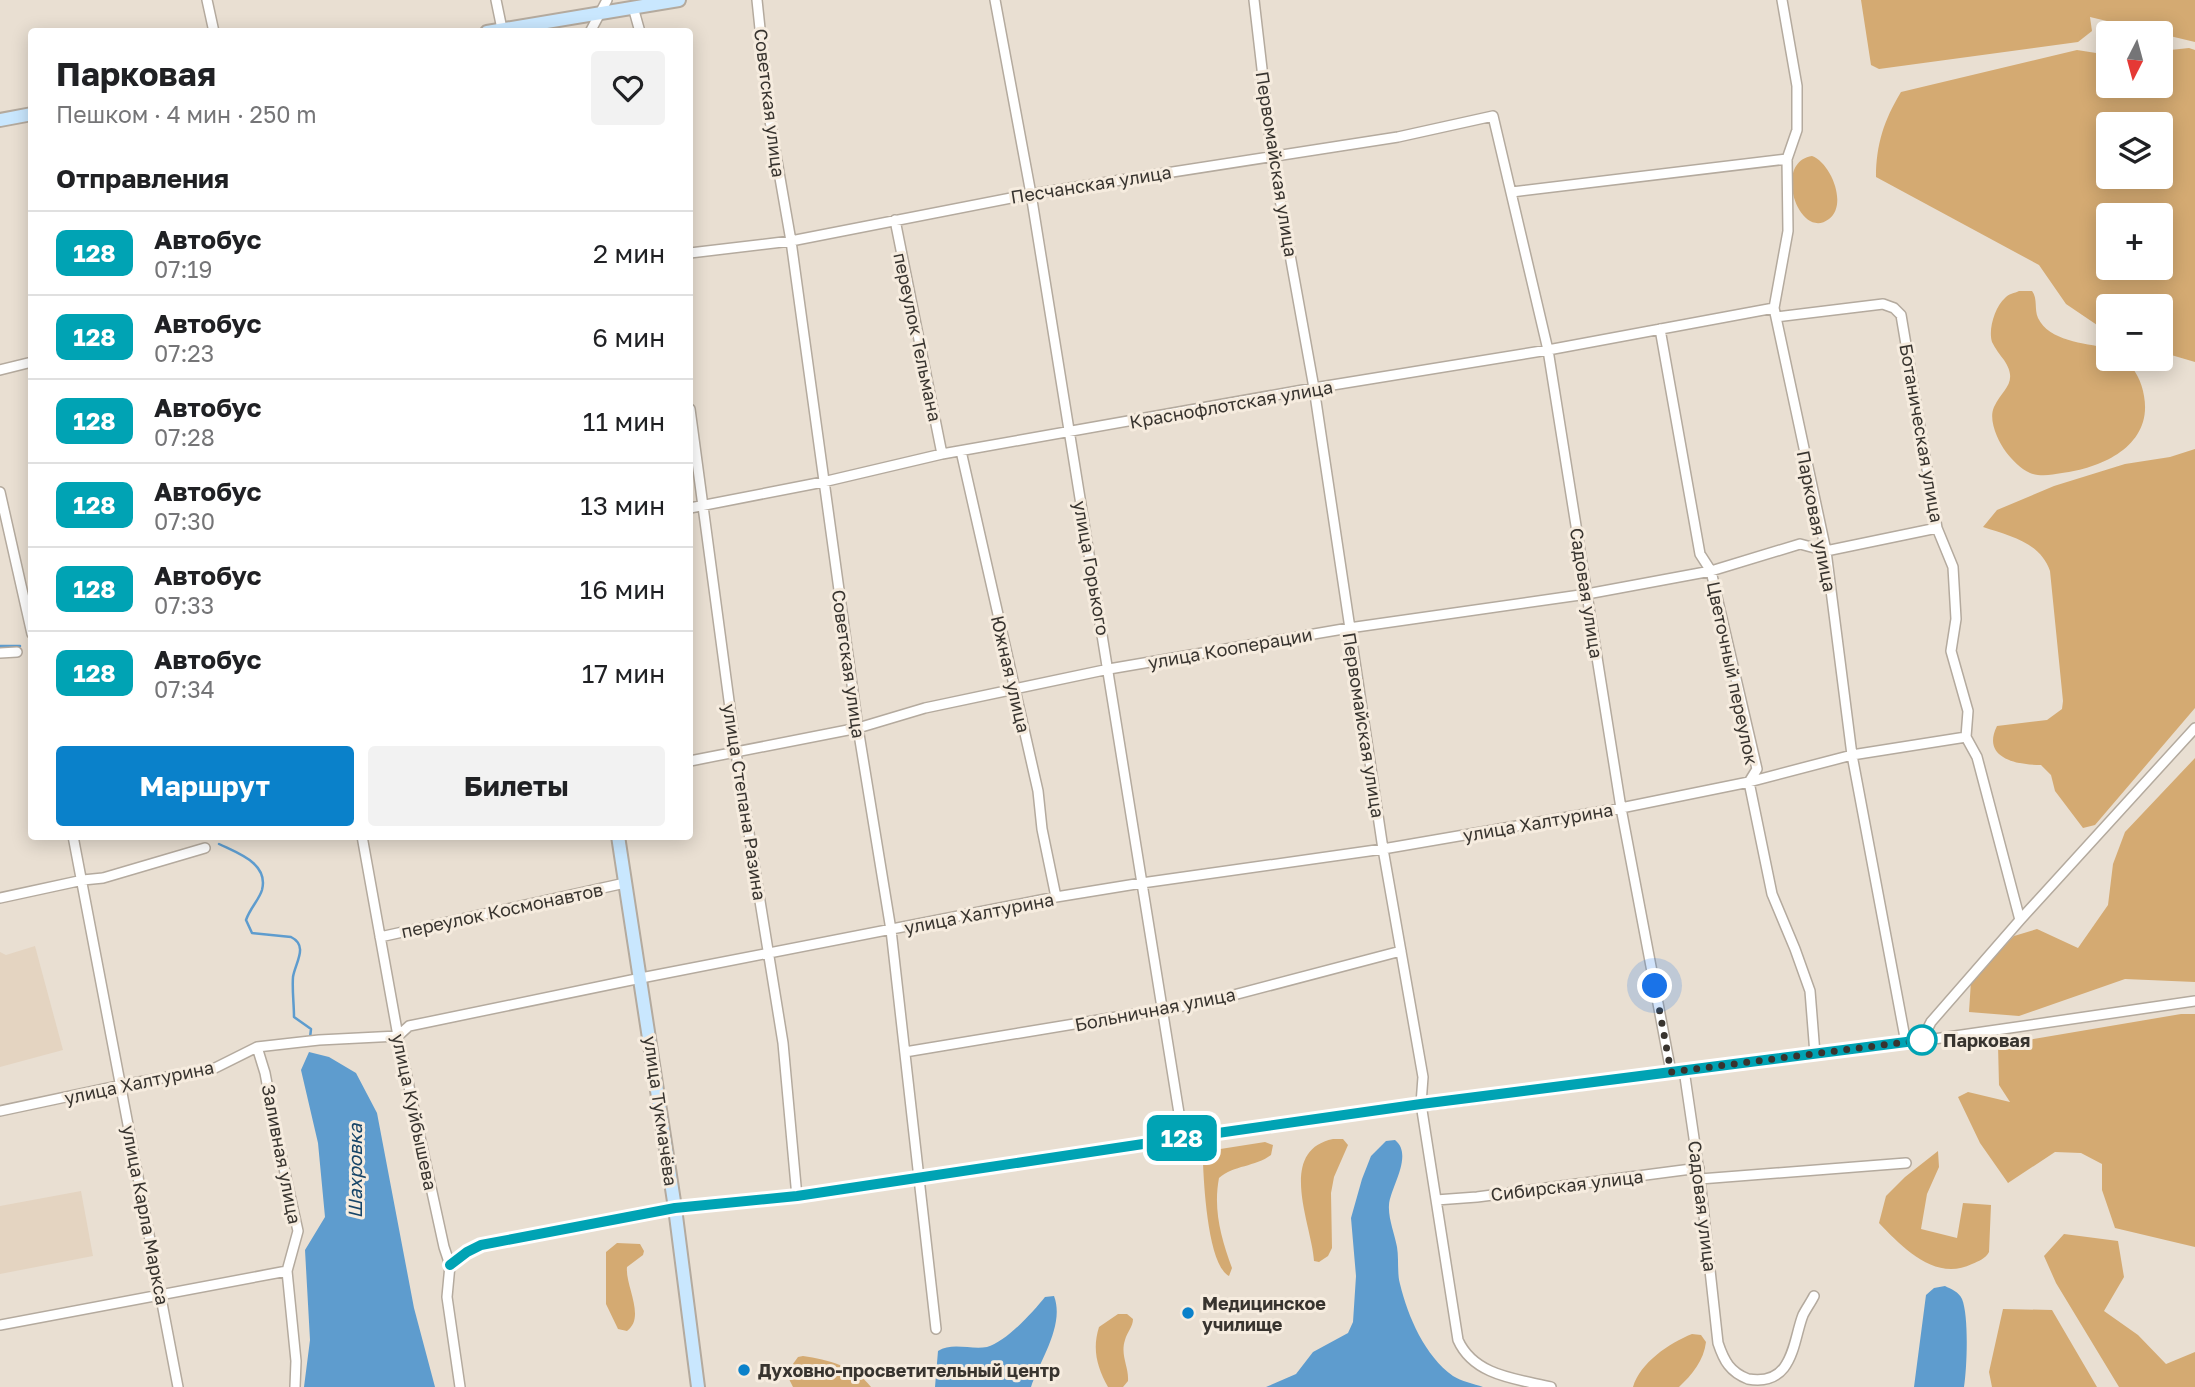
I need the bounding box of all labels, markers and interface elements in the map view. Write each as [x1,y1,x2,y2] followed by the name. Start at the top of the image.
[2096,21,2174,98] north arrow
[2096,21,2173,371] map controls
[750,27,790,179] street label: Советская улица
[591,51,665,125] button: heart
[56,54,216,93] text: Парковая
[1251,70,1303,258] street label: Первомайская улица
[56,100,317,128] text: Пешком · 4 мин · 250 m
[2096,112,2173,189] button: layers
[1009,160,1173,208] street label: Песчанская улица
[56,163,229,194] text: Отправления
[2096,203,2173,280] button: +
[154,224,261,255] text: Автобус
[73,238,116,267] text: 128
[593,238,665,269] text: 2 мин
[889,250,947,424] street label: переулок Тельмана
[154,255,212,283] text: 07:19
[2096,294,2173,371] button: −
[154,308,261,339] text: Автобус
[73,322,116,351] text: 128
[592,322,665,353] text: 6 мин
[154,339,214,367] text: 07:23
[1895,342,1949,524] street label: Ботаническая улица
[1128,375,1334,433] street label: Краснофлотская улица
[154,392,261,423] text: Автобус
[73,406,116,435] text: 128
[583,406,665,437] text: 11 мин
[154,423,215,451] text: 07:28
[1793,449,1841,593] street label: Парковая улица
[154,476,261,507] text: Автобус
[73,490,116,519] text: 128
[580,490,665,521] text: 13 мин
[1069,499,1115,637] street label: улица Горького
[154,507,215,535] text: 07:30
[1566,526,1608,660] street label: Садовая улица
[154,560,261,591] text: Автобус
[73,574,116,603] text: 128
[580,574,665,605] text: 16 мин
[1703,579,1763,767] street label: Цветочный переулок
[828,588,870,740] street label: Советская улица
[154,591,214,619] text: 07:33
[987,613,1035,735] street label: Южная улица
[1146,623,1314,673] street label: улица Кооперации
[1338,631,1390,819] street label: Первомайская улица
[154,644,261,675] text: Автобус
[73,658,116,687] text: 128
[582,658,665,689] text: 17 мин
[154,675,215,703] text: 07:34
[719,702,771,902] street label: улица Степана Разина
[56,746,354,826] button: Маршрут
[368,746,665,826] button: Билеты
[1461,798,1615,846] street label: улица Халтурина
[399,878,605,942] street label: переулок Космонавтов
[902,888,1056,938] street label: улица Халтурина
[1637,968,1672,1003] your location
[1073,983,1237,1035] street label: Больничная улица
[1907,1025,1937,1055] marker: Парковая
[1943,1029,2030,1051] place label: Парковая
[388,1032,442,1192] street label: улица Куйбышева
[640,1035,682,1187] street label: улица Тукмачёва
[62,1055,216,1109] street label: улица Халтурина
[258,1082,306,1226] street label: Заливная улица
[1142,1115,1222,1161] line badge: 128
[343,1122,366,1218] water label: Шахровка
[118,1123,174,1307] street label: улица Карла Маркса
[1161,1123,1203,1152] text: 128
[1684,1139,1722,1273] street label: Садовая улица
[1489,1165,1645,1205] street label: Сибирская улица
[1202,1292,1326,1335] place label: Медицинское училище
[1180,1305,1196,1321] marker: Медицинское училище
[758,1359,1060,1381] place label: Духовно-просветительный центр
[736,1362,752,1378] marker: Духовно-просветительный центр

